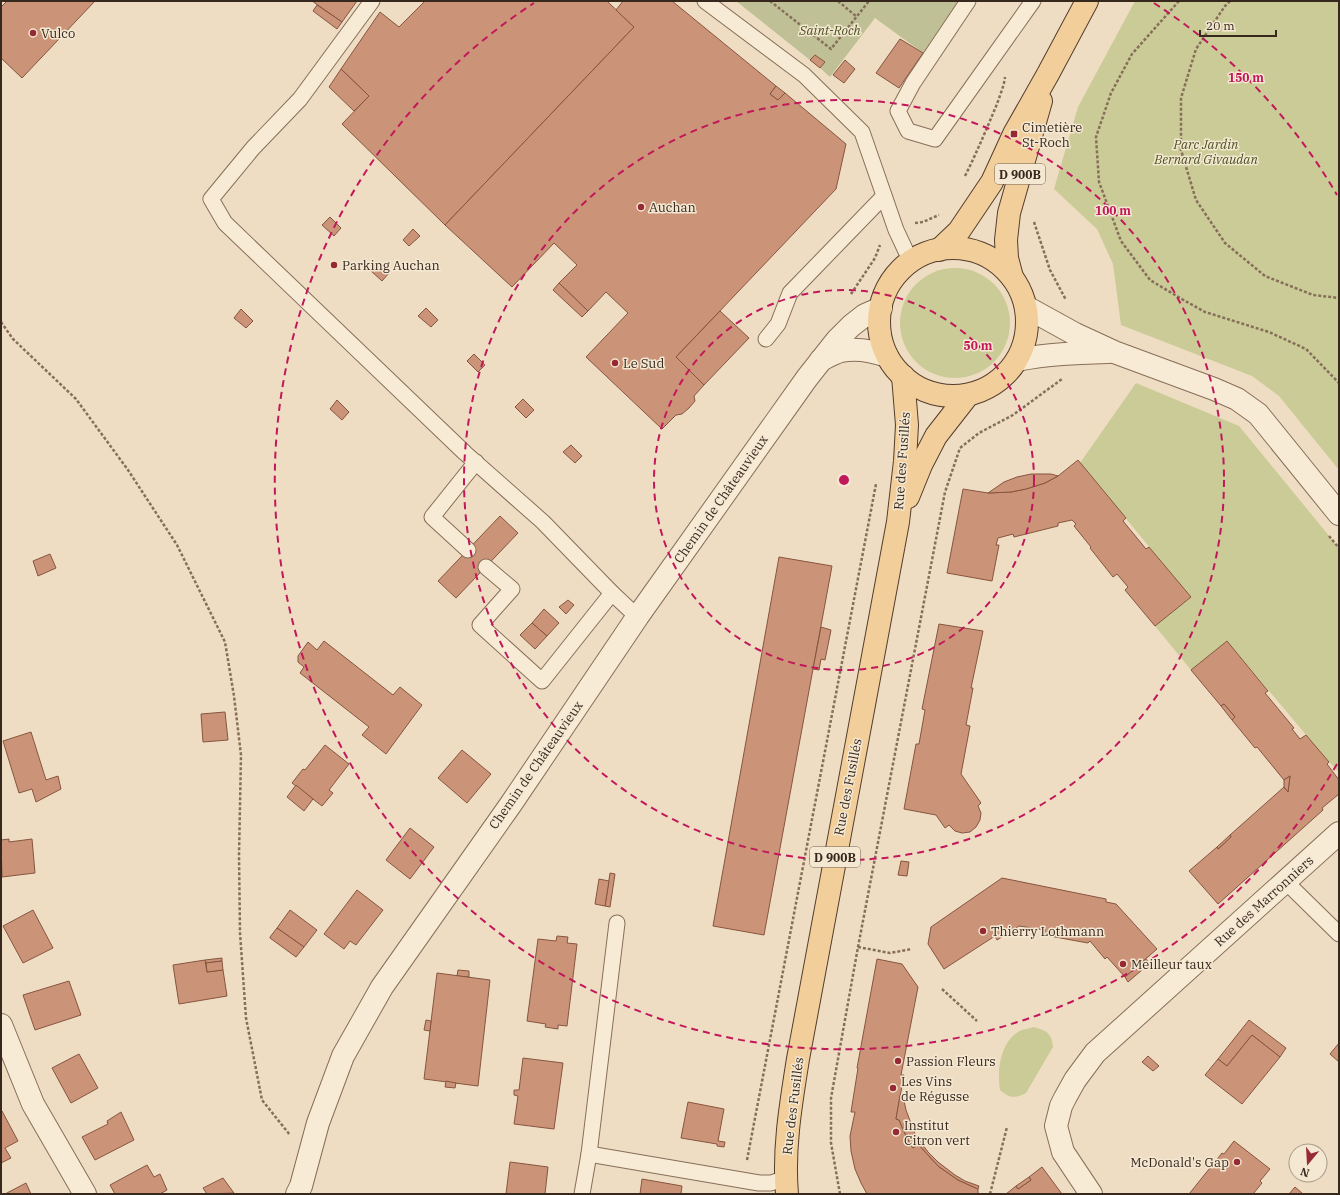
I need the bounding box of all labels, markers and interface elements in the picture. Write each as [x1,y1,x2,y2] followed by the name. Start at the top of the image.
[1200,12,1276,38] scale bar
[1206,18,1235,33] text: 20 m
[798,22,861,39] park label: Saint-Roch
[41,25,75,42] place label: Vulco
[28,28,38,38] marker: Vulco
[1228,70,1264,85] text: 150 m
[1022,119,1082,151] place label: Cimetière St-Roch
[1009,129,1019,139] marker: Cimetière St-Roch
[1153,136,1258,168] park label: Parc Jardin Bernard Givaudan
[995,164,1045,184] road number: D 900B
[649,199,696,216] place label: Auchan
[636,202,646,212] marker: Auchan
[1095,203,1131,218] text: 100 m
[342,257,440,274] place label: Parking Auchan
[329,260,339,270] marker: Parking Auchan
[964,338,993,353] text: 50 m
[623,355,664,372] place label: Le Sud
[610,358,620,368] marker: Le Sud
[890,411,914,511] street label: Rue des Fusillés
[670,432,772,566] street label: Chemin de Châteauvieux
[837,473,851,487] centre of rings
[485,698,587,832] street label: Chemin de Châteauvieux
[830,737,866,837] street label: Rue des Fusillés
[810,847,860,867] road number: D 900B
[1211,852,1317,950] street label: Rue des Marronniers
[991,923,1104,940] place label: Thierry Lothmann
[978,926,988,936] marker: Thierry Lothmann
[1131,956,1212,973] place label: Meilleur taux
[1118,959,1128,969] marker: Meilleur taux
[906,1053,996,1070] place label: Passion Fleurs
[779,1056,807,1156] street label: Rue des Fusillés
[893,1056,903,1066] marker: Passion Fleurs
[901,1073,969,1105] place label: Les Vins de Régusse
[888,1083,898,1093] marker: Les Vins de Régusse
[904,1117,970,1149] place label: Institut Citron vert
[891,1127,901,1137] marker: Institut Citron vert
[1288,1143,1328,1183] north arrow
[1130,1154,1229,1171] place label: McDonald's Gap
[1232,1157,1242,1167] marker: McDonald's Gap
[1298,1164,1311,1181] text: N

